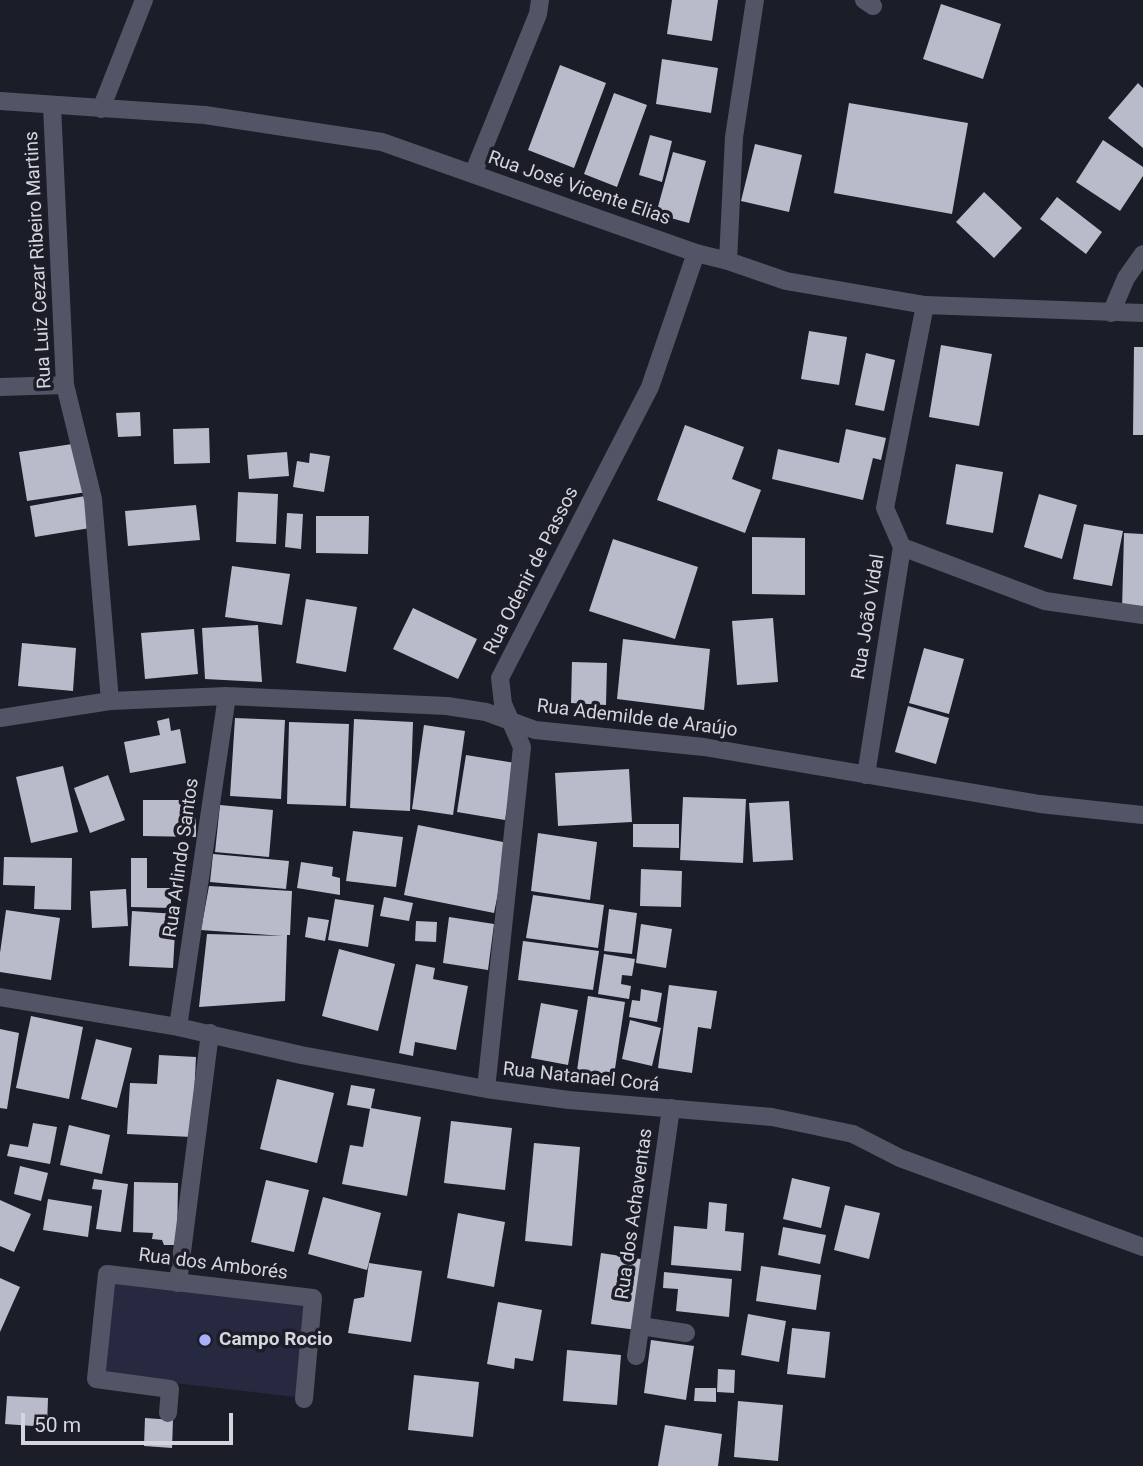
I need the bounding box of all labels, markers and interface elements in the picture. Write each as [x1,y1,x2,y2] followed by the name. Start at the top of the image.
[21,131,57,389] street label: Rua Luiz Cezar Ribeiro Martins
[485,147,673,231] street label: Rua José Vicente Elias
[480,483,584,659] street label: Rua Odenir de Passos
[848,553,890,681] street label: Rua João Vidal
[535,695,739,743] street label: Rua Ademilde de Araújo
[160,777,204,939] street label: Rua Arlindo Santos
[501,1058,661,1098] street label: Rua Natanael Corá
[612,1127,658,1301] street label: Rua dos Achaventas
[137,1245,289,1285] street label: Rua dos Amborés
[219,1329,333,1351] place label: Campo Rocio
[197,1332,213,1348] marker: Campo Rocio
[24,1400,236,1444] scale bar
[34,1413,81,1437] text: 50 m

